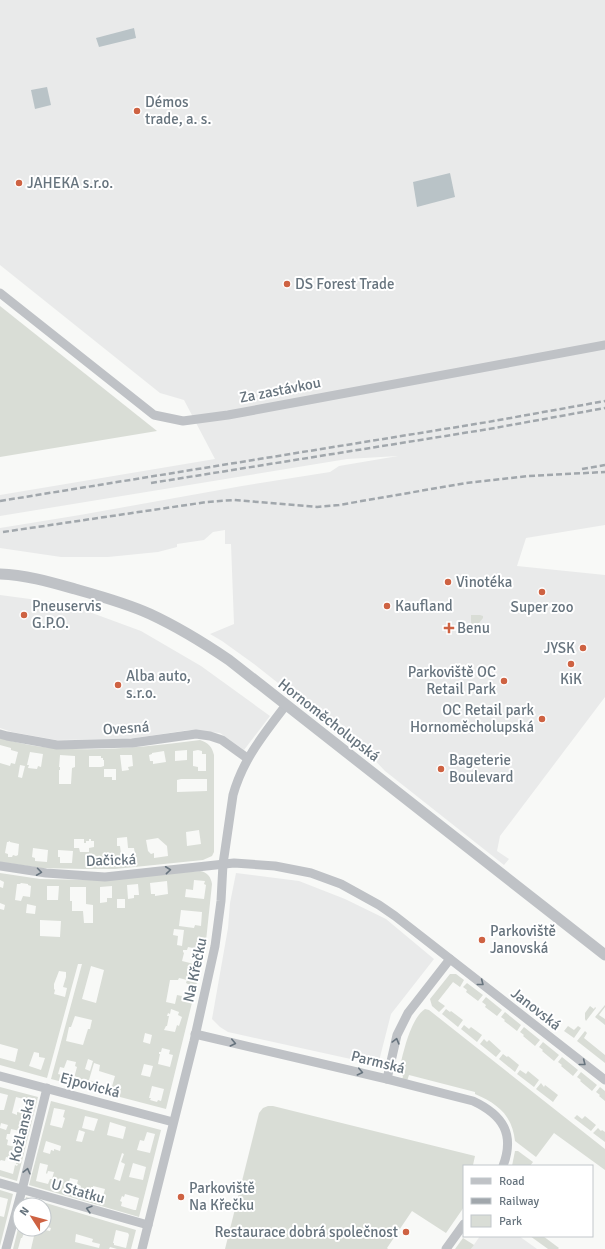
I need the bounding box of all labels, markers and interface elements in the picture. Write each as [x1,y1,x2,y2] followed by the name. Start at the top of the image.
[145,93,211,128] place label: Démos trade, a. s.
[132,106,142,116] marker: Démos trade, a. s.
[27,174,113,192] place label: JAHEKA s.r.o.
[14,178,24,188] marker: JAHEKA s.r.o.
[295,275,394,293] place label: DS Forest Trade
[282,279,292,289] marker: DS Forest Trade
[238,373,322,407] street label: Za zastávkou
[456,573,512,591] place label: Vinotéka
[443,577,453,587] marker: Vinotéka
[537,587,547,597] marker: Super zoo
[32,597,102,632] place label: Pneuservis G.P.O.
[395,597,453,615] place label: Kaufland
[511,598,574,616] place label: Super zoo
[382,601,392,611] marker: Kaufland
[19,610,29,620] marker: Pneuservis G.P.O.
[457,619,490,637] place label: Benu
[444,623,454,633] marker: Benu
[544,639,575,657] place label: JYSK
[578,643,588,653] marker: JYSK
[566,659,576,669] marker: KiK
[408,663,496,698] place label: Parkoviště OC Retail Park
[126,667,191,702] place label: Alba auto, s.r.o.
[560,670,582,688] place label: KiK
[275,675,383,765] street label: Hornoměcholupská
[499,676,509,686] marker: Parkoviště OC Retail Park
[113,680,123,690] marker: Alba auto, s.r.o.
[410,701,534,736] place label: OC Retail park Hornoměcholupská
[537,714,547,724] marker: OC Retail park Hornoměcholupská
[102,717,150,739] street label: Ovesná
[449,751,513,786] place label: Bageterie Boulevard
[436,764,446,774] marker: Bageterie Boulevard
[85,850,137,870] street label: Dačická
[165,866,171,875] one-way arrow
[36,867,42,876] one-way arrow
[490,922,556,957] place label: Parkoviště Janovská
[477,935,487,945] marker: Parkoviště Janovská
[179,936,211,1004] street label: Na Křečku
[476,979,483,986] one-way arrow
[507,984,565,1034] street label: Janovská
[391,1037,400,1044] one-way arrow
[230,1038,237,1046] one-way arrow
[349,1047,407,1077] street label: Parmská
[579,1059,586,1066] one-way arrow
[58,1068,122,1102] street label: Ejpovická
[357,1068,363,1076] one-way arrow
[5,1096,39,1164] street label: Kožlanská
[463,1165,593,1237] legend
[22,1167,30,1174] one-way arrow
[499,1174,525,1189] text: Road
[49,1175,107,1207] street label: U Statku
[189,1179,255,1214] place label: Parkoviště Na Křečku
[176,1192,186,1202] marker: Parkoviště Na Křečku
[499,1194,539,1209] text: Railway
[12,1197,52,1237] north arrow
[17,1204,32,1218] text: N
[86,1205,93,1214] one-way arrow
[499,1214,522,1229] text: Park
[214,1223,398,1241] place label: Restaurace dobrá společnost
[401,1227,411,1237] marker: Restaurace dobrá společnost

